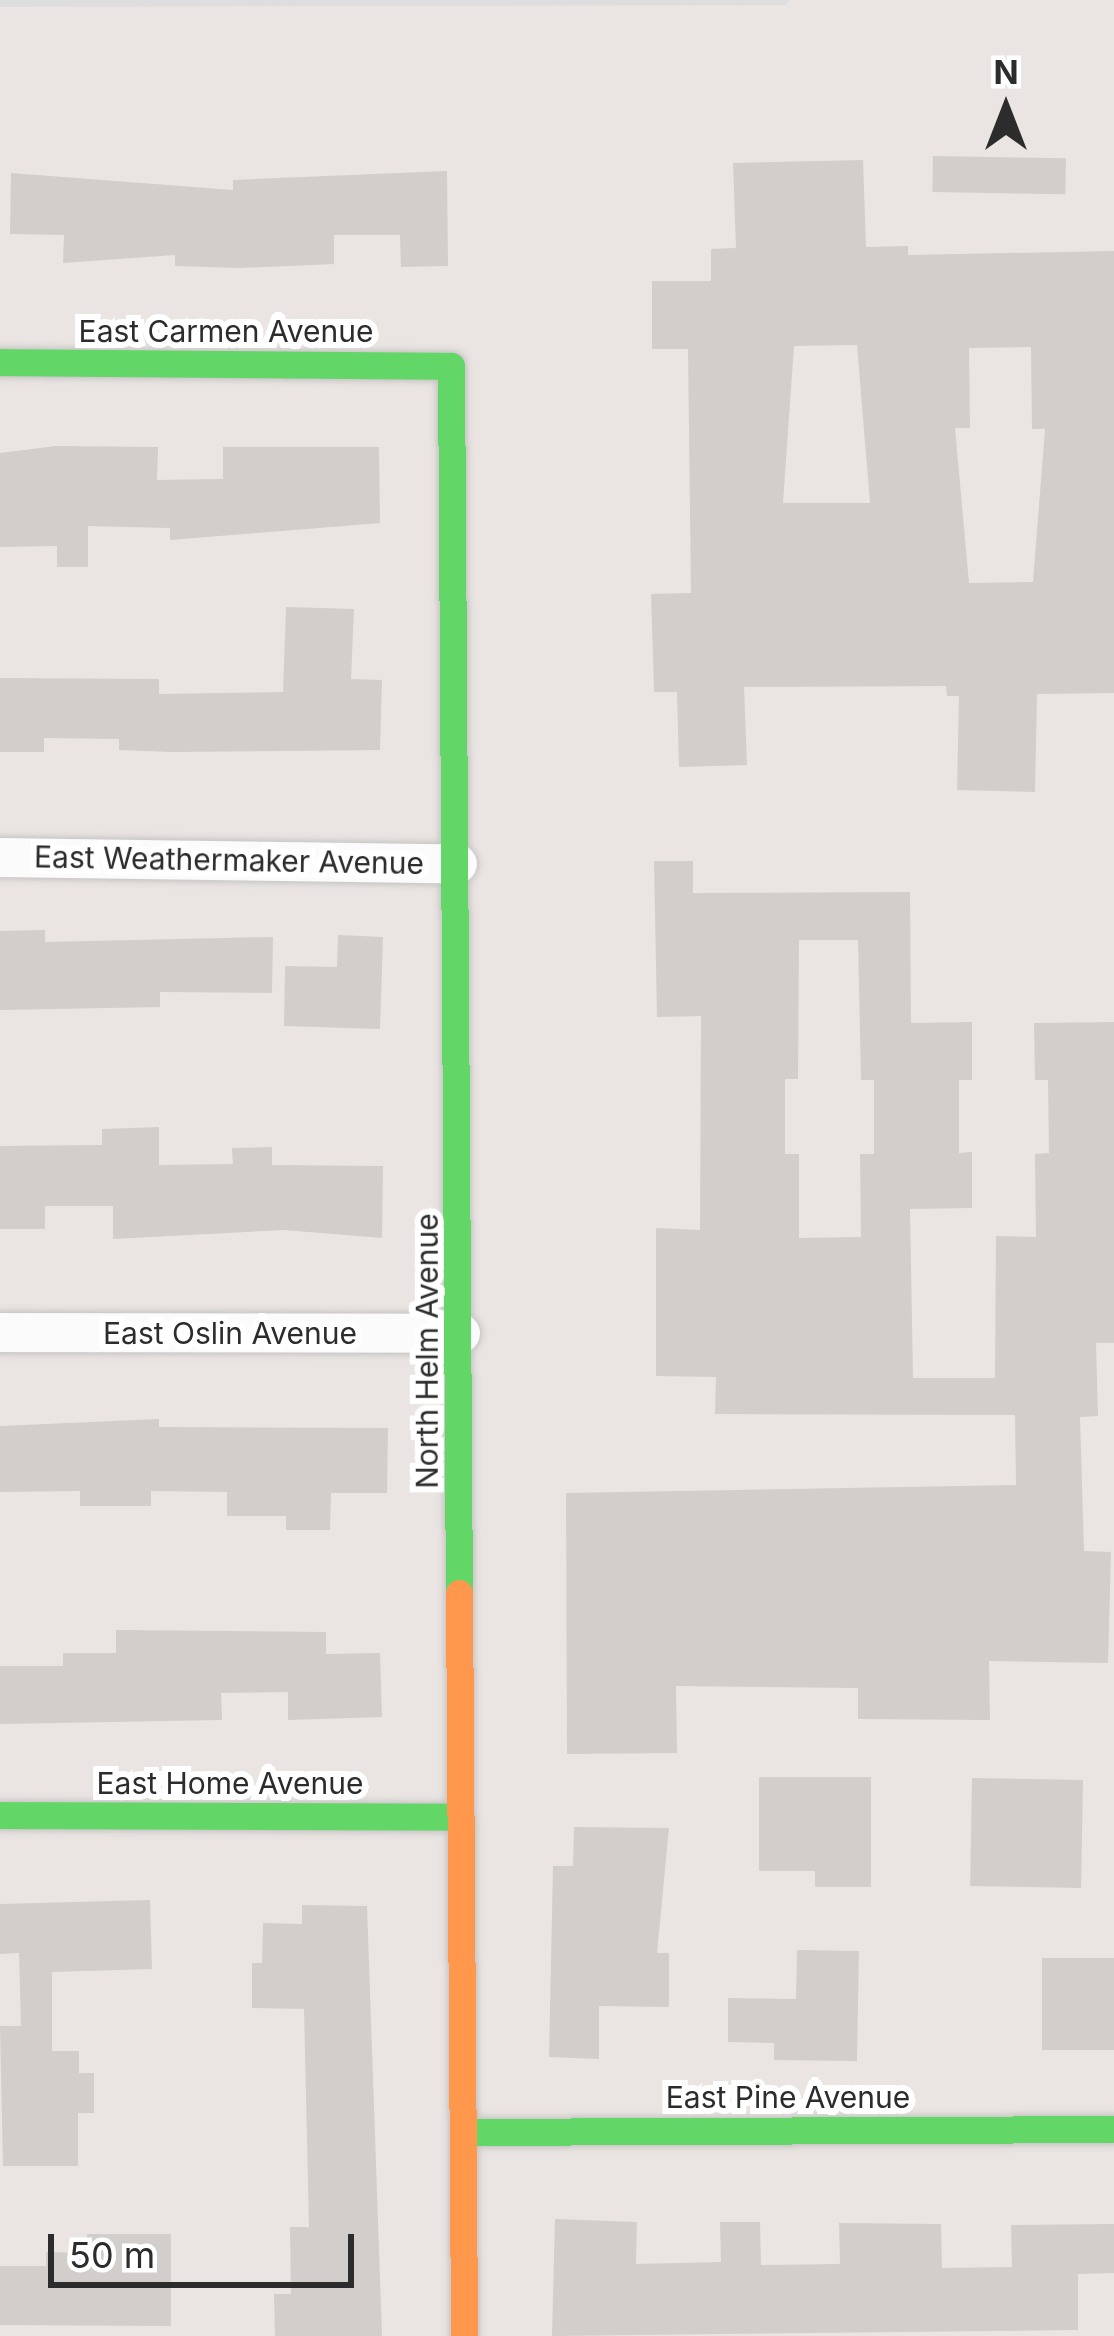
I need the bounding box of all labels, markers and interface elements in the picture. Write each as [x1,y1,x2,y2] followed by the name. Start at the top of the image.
[946,48,1066,168] north arrow
[993,52,1019,92] text: N
[79,313,373,349] street label: East Carmen Avenue
[34,839,424,881] street label: East Weathermaker Avenue
[409,1213,445,1489] street label: North Helm Avenue
[103,1315,357,1351] street label: East Oslin Avenue
[97,1765,363,1801] street label: East Home Avenue
[666,2079,910,2115] street label: East Pine Avenue
[54,2210,360,2284] scale bar
[69,2233,155,2277] text: 50 m

